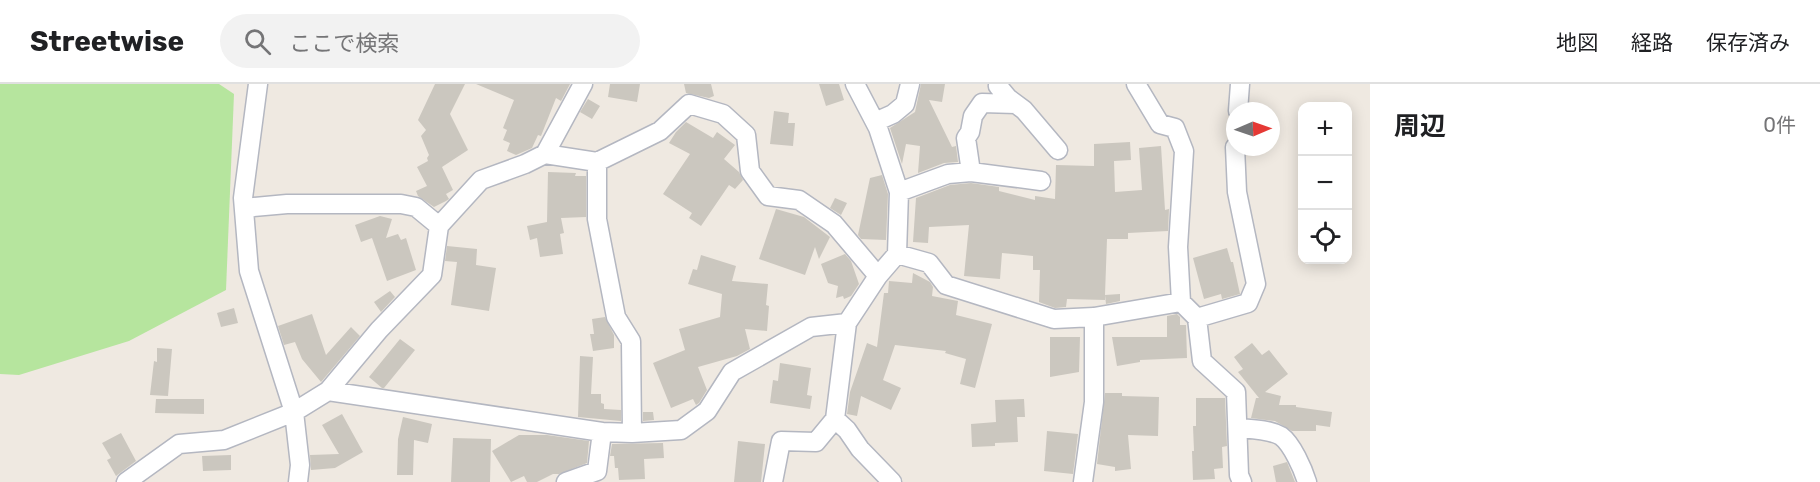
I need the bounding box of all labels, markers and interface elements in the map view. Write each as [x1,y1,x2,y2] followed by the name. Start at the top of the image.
[220,14,640,68] search box
[30,25,184,58] text: Streetwise
[241,25,274,58] icon: search
[289,30,399,57] text: ここで検索
[1556,30,1598,55] text: 地図
[1631,30,1673,55] text: 経路
[1706,30,1790,55] text: 保存済み
[1226,102,1280,156] north arrow
[1298,102,1352,264] map controls
[1298,102,1352,156] button: +
[1394,111,1446,142] text: 周辺
[1763,113,1796,137] text: 0件
[1298,156,1352,210] button: −
[1298,210,1352,264] button: locate

